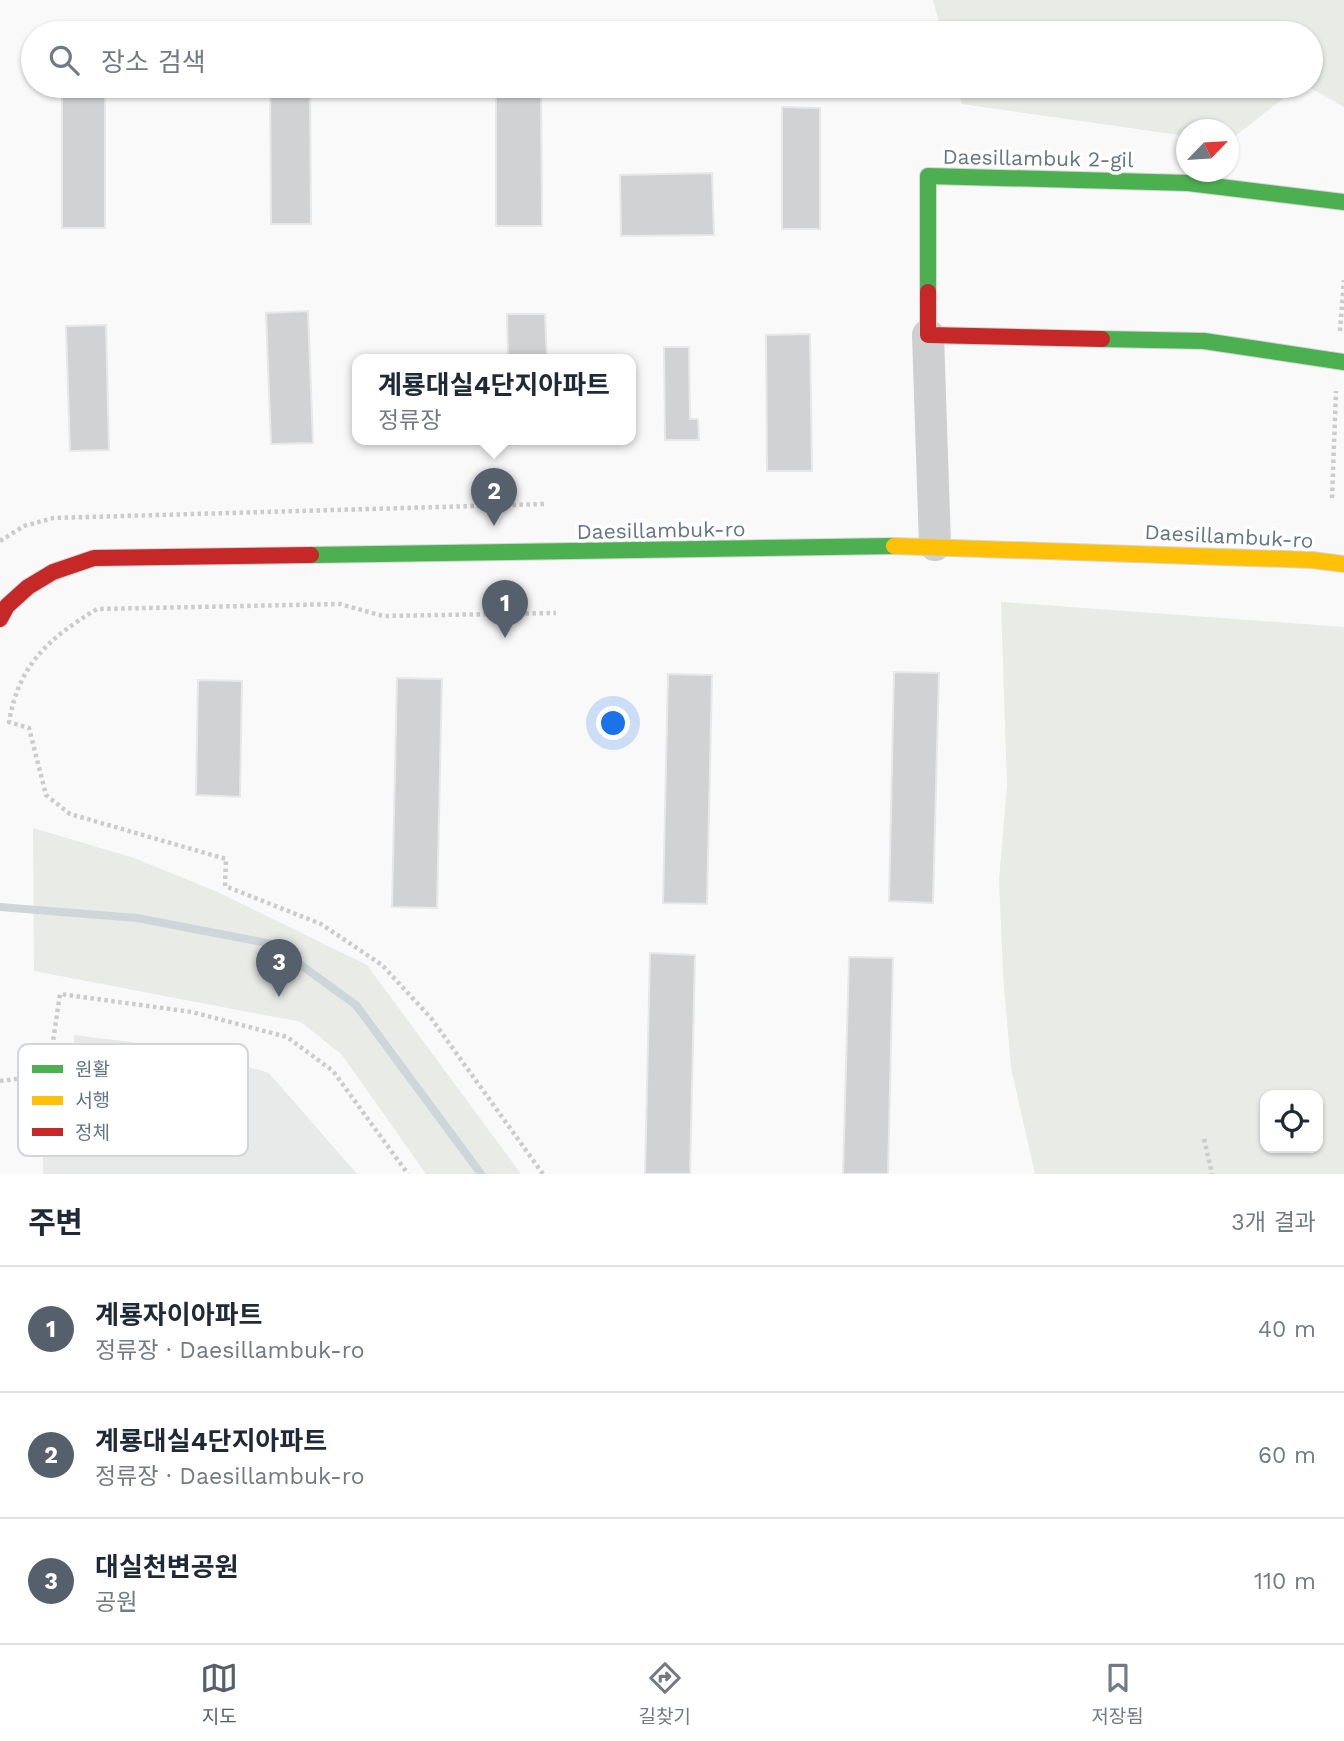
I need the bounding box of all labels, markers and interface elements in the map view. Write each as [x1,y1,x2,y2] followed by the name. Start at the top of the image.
[21,21,1323,98] search box
[45,41,83,79] icon: search
[101,47,206,77] text: 장소 검색
[1176,119,1239,182] north arrow
[942,144,1134,172] street label: Daesillambuk 2-gil
[352,354,636,445] popup
[378,370,610,400] text: 계룡대실4단지아파트
[378,407,441,434] text: 정류장
[471,468,517,526] pin: 2
[576,516,746,544] street label: Daesillambuk-ro
[1144,519,1314,553] street label: Daesillambuk-ro
[482,580,528,638] pin: 1
[596,706,630,740] your location
[256,939,302,997] pin: 3
[18,1044,248,1156] legend
[75,1058,110,1081] text: 원활
[75,1089,110,1112] text: 서행
[1260,1090,1323,1153] map controls
[1260,1090,1323,1153] button: locate
[75,1121,110,1144] text: 정체
[28,1205,83,1240] text: 주변
[1231,1209,1316,1236] text: 3개 결과
[95,1300,262,1330] text: 계룡자이아파트
[46,1316,56,1343] text: 1
[1258,1316,1316,1343] text: 40 m
[95,1337,364,1364] text: 정류장 · Daesillambuk-ro
[95,1426,327,1456] text: 계룡대실4단지아파트
[44,1442,58,1469] text: 2
[1258,1442,1316,1469] text: 60 m
[95,1463,364,1490] text: 정류장 · Daesillambuk-ro
[95,1552,239,1582] text: 대실천변공원
[44,1568,58,1595] text: 3
[1254,1568,1316,1595] text: 110 m
[95,1589,137,1616] text: 공원
[200,1659,238,1728] tab: 지도
[639,1659,691,1728] tab: 길찾기
[1091,1659,1144,1728] tab: 저장됨

